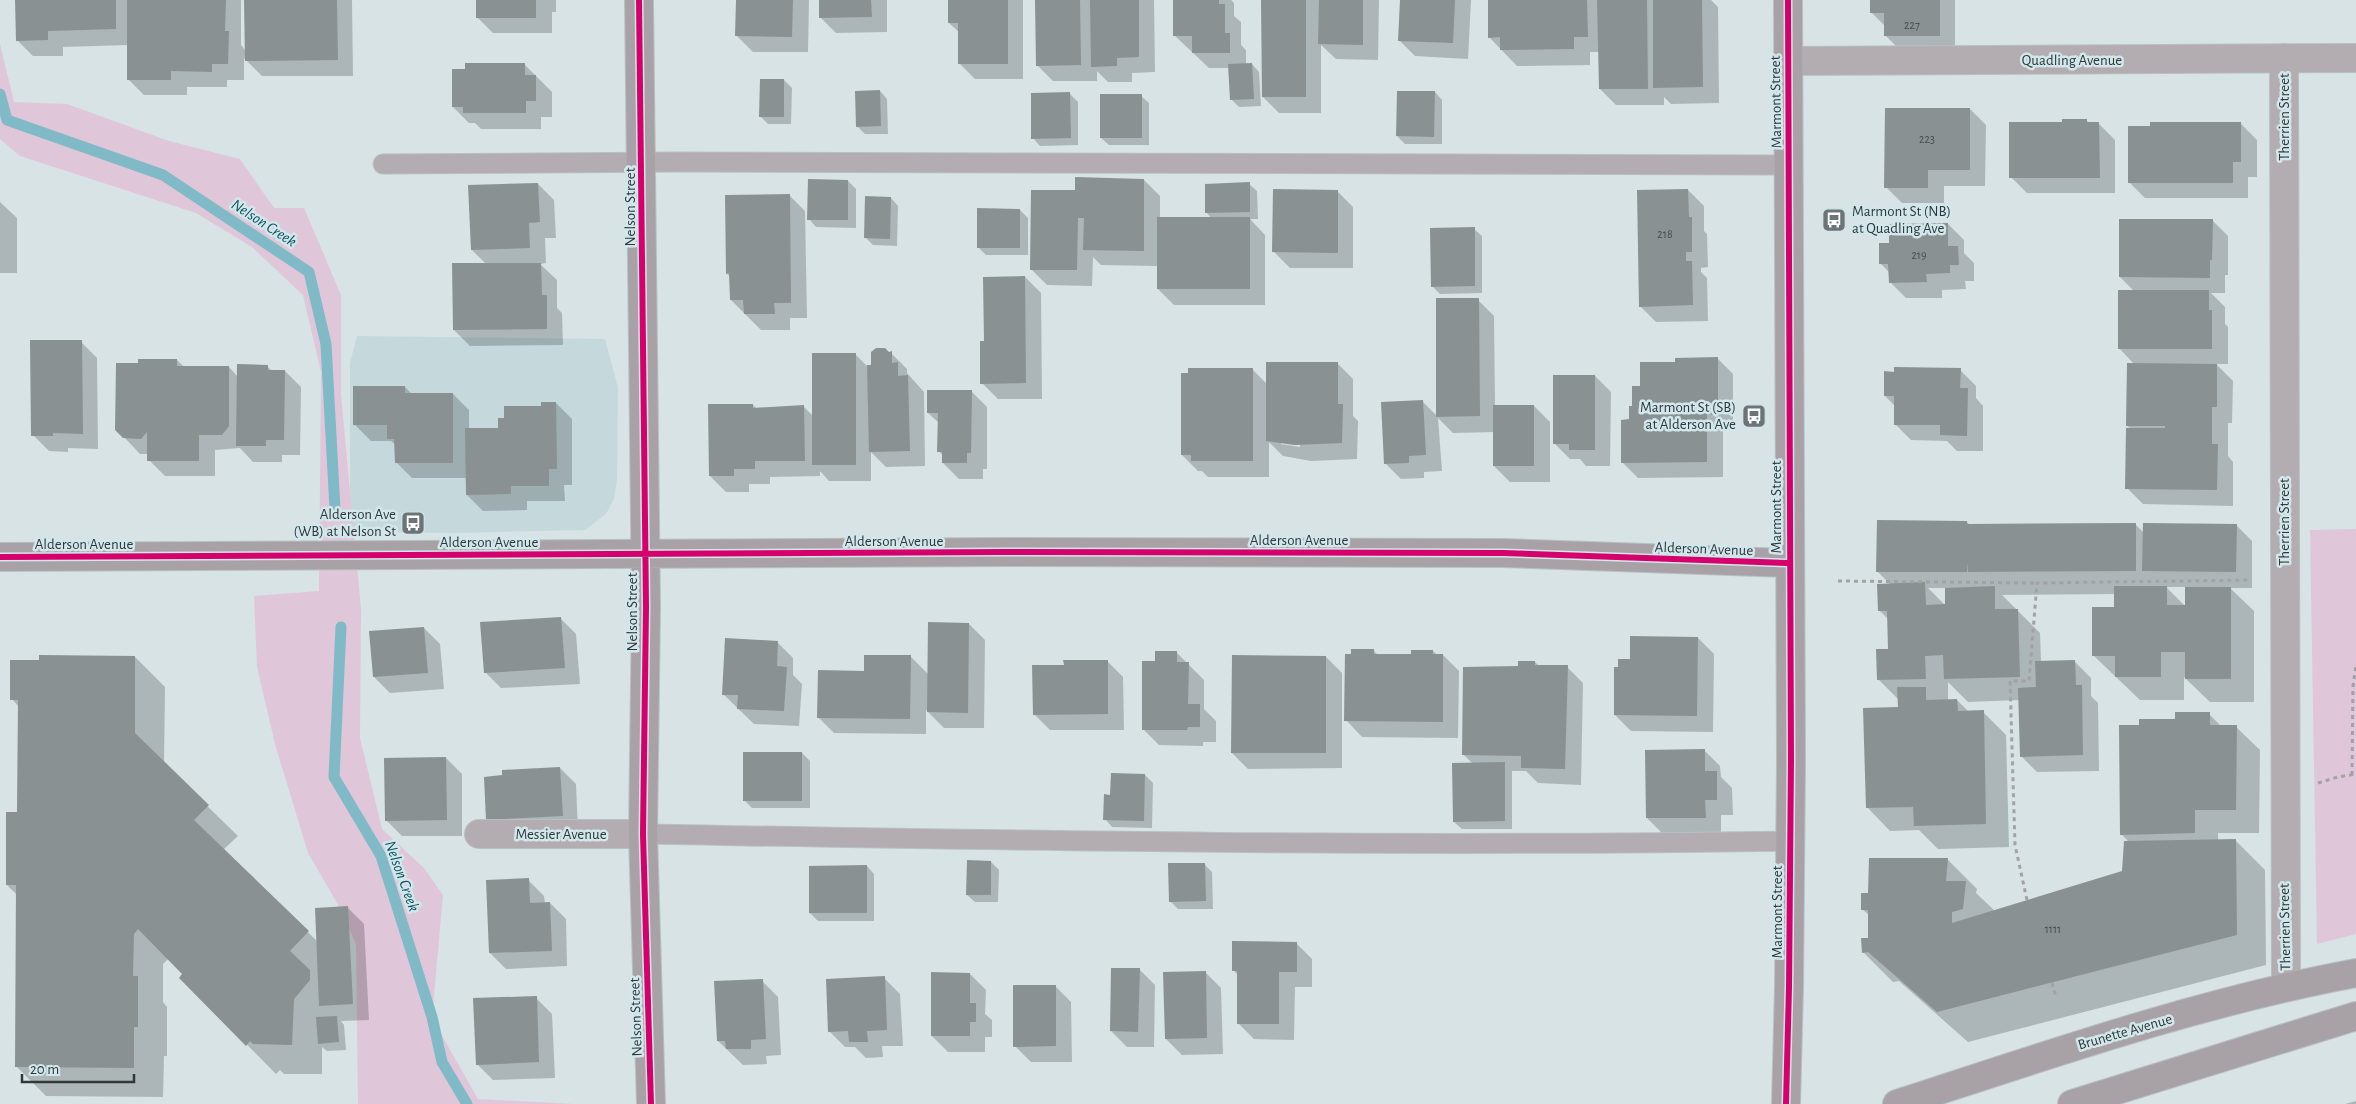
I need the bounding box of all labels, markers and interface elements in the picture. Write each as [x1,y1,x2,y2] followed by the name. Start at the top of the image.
[1904,19,1920,31] house number: 227
[2022,53,2122,68] street label: Quadling Avenue
[1768,55,1784,149] street label: Marmont Street
[2277,73,2292,161] street label: Therrien Street
[1919,133,1935,145] house number: 223
[623,167,638,246] street label: Nelson Street
[229,196,299,250] water label: Nelson Creek
[1852,204,1951,236] place label: Marmont St (NB) at Quadling Ave
[1821,207,1847,233] bus stop icon: Marmont St (NB) at Quadling Ave
[1657,228,1673,240] house number: 218
[1911,249,1927,261] house number: 219
[1640,400,1736,432] place label: Marmont St (SB) at Alderson Ave
[1741,403,1767,429] bus stop icon: Marmont St (SB) at Alderson Ave
[1769,460,1784,553] street label: Marmont Street
[2277,478,2292,566] street label: Therrien Street
[294,507,396,539] place label: Alderson Ave (WB) at Nelson St
[400,510,426,536] bus stop icon: Alderson Ave (WB) at Nelson St
[1250,533,1348,548] street label: Alderson Avenue
[845,534,943,549] street label: Alderson Avenue
[440,535,538,550] street label: Alderson Avenue
[35,537,133,552] street label: Alderson Avenue
[1654,540,1754,558] street label: Alderson Avenue
[625,572,640,651] street label: Nelson Street
[515,827,607,842] street label: Messier Avenue
[382,839,422,913] water label: Nelson Creek
[1770,865,1785,958] street label: Marmont Street
[2277,883,2293,971] street label: Therrien Street
[2045,923,2061,935] house number: 1111
[627,977,645,1057] street label: Nelson Street
[2076,1011,2174,1053] street label: Brunette Avenue
[22,1052,135,1084] scale bar
[30,1062,59,1077] text: 20 m

